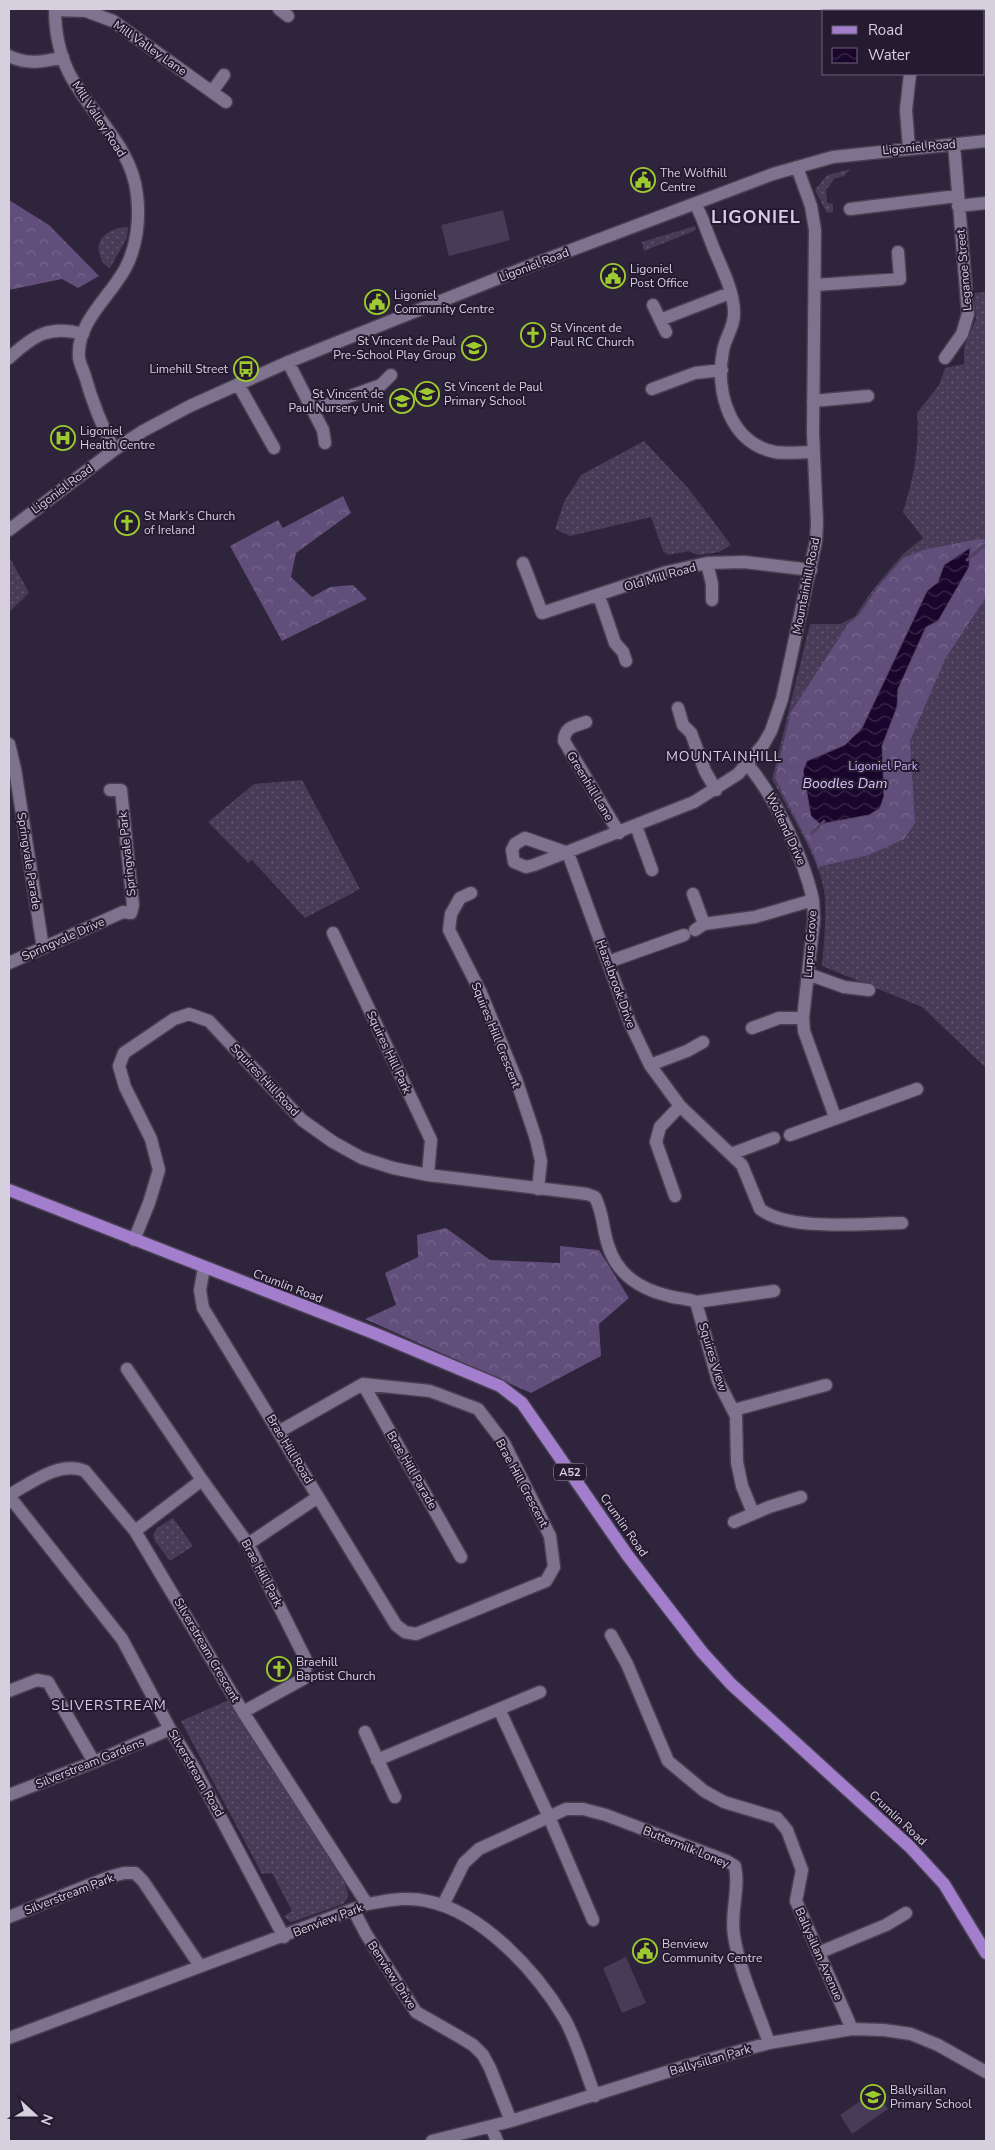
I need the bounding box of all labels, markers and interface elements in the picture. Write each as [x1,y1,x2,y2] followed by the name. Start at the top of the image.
[822,10,985,75] legend
[110,17,190,79] street label: Mill Valley Lane
[868,20,903,40] text: Road
[868,45,911,65] text: Water
[68,78,130,160] street label: Mill Valley Road
[882,136,956,158] street label: Ligoniel Road
[660,165,727,195] place label: The Wolfhill Centre
[630,167,656,193] public building icon: The Wolfhill Centre
[711,205,801,229] district label: LIGONIEL
[952,228,976,312] street label: Leganoe Street
[497,244,571,286] street label: Ligoniel Road
[630,261,689,291] place label: Ligoniel Post Office
[600,263,626,289] public building icon: Ligoniel Post Office
[394,287,494,317] place label: Ligoniel Community Centre
[364,289,390,315] public building icon: Ligoniel Community Centre
[550,320,634,350] place label: St Vincent de Paul RC Church
[520,322,546,348] church icon: St Vincent de Paul RC Church
[333,333,456,363] place label: St Vincent de Paul Pre-School Play Group
[461,335,487,361] school or university icon: St Vincent de Paul Pre-School Play Group
[233,356,259,382] bus stop icon: Limehill Street
[150,361,229,377] place label: Limehill Street
[444,379,543,409] place label: St Vincent de Paul Primary School
[414,381,440,407] school or university icon: St Vincent de Paul Primary School
[289,386,385,416] place label: St Vincent de Paul Nursery Unit
[389,388,415,414] school or university icon: St Vincent de Paul Nursery Unit
[80,423,155,453] place label: Ligoniel Health Centre
[50,425,76,451] hospital icon: Ligoniel Health Centre
[28,460,96,518] street label: Ligoniel Road
[144,508,235,538] place label: St Mark's Church of Ireland
[114,510,140,536] church icon: St Mark's Church of Ireland
[789,536,823,636] street label: Mountainhill Road
[622,559,698,595] street label: Old Mill Road
[666,747,782,766] district label: MOUNTAINHILL
[563,748,617,824] street label: Greenhill Lane
[848,758,919,774] park label: Ligoniel Park
[803,774,887,793] water label: Boodles Dam
[762,790,810,868] street label: Wolfend Drive
[115,810,139,897] street label: Springvale Park
[13,811,45,911] street label: Springvale Parade
[800,910,820,978] street label: Lupus Grove
[19,914,107,964] street label: Springvale Drive
[593,938,639,1030] street label: Hazelbrook Drive
[467,980,525,1091] street label: Squires Hill Crescent
[363,1008,416,1097] street label: Squires Hill Park
[227,1040,303,1120] street label: Squires Hill Road
[251,1265,325,1307] street label: Crumlin Road
[695,1321,731,1393] street label: Squires View
[263,1411,317,1487] street label: Brae Hill Road
[383,1428,441,1512] street label: Brae Hill Parade
[492,1436,552,1531] street label: Brae Hill Crescent
[554,1464,586,1480] road number: A52
[596,1490,652,1560] street label: Crumlin Road
[238,1536,287,1610] street label: Brae Hill Park
[171,1595,244,1706] street label: Silverstream Crescent
[296,1654,376,1684] place label: Braehill Baptist Church
[266,1656,292,1682] church icon: Braehill Baptist Church
[51,1696,167,1715] district label: SLIVERSTREAM
[164,1726,228,1820] street label: Silverstream Road
[33,1734,147,1792] street label: Silverstream Gardens
[866,1787,930,1849] street label: Crumlin Road
[640,1822,732,1872] street label: Buttermilk Loney
[22,1869,117,1918] street label: Silverstream Park
[291,1899,366,1941] street label: Benview Park
[791,1905,847,2003] street label: Ballysillan Avenue
[662,1936,762,1966] place label: Benview Community Centre
[364,1938,420,2012] street label: Benview Drive
[632,1938,658,1964] public building icon: Benview Community Centre
[668,2041,753,2079] street label: Ballysillan Park
[890,2082,972,2112] place label: Ballysillan Primary School
[860,2084,886,2110] school or university icon: Ballysillan Primary School
[10,2090,60,2140] north arrow
[36,2111,57,2128] text: N

